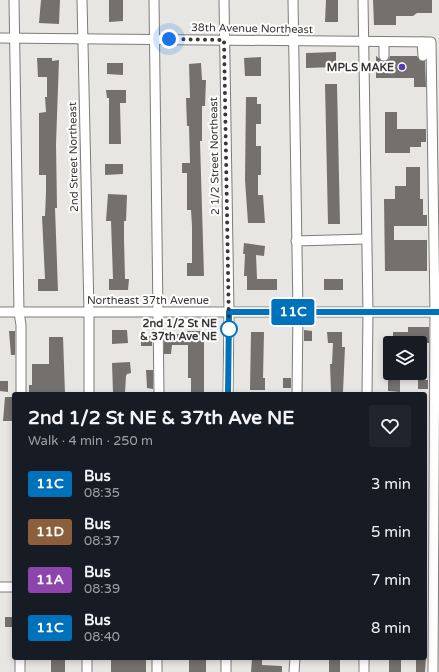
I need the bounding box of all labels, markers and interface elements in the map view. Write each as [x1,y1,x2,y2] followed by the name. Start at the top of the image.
[191,21,313,36] street label: 38th Avenue Northeast
[159,29,179,49] your location
[327,61,394,74] place label: MPLS MAKE
[397,62,407,72] marker: MPLS MAKE
[207,97,222,215] street label: 2 1/2 Street Northeast
[66,102,81,212] street label: 2nd Street Northeast
[87,294,209,307] street label: Northeast 37th Avenue
[270,299,316,325] line badge: 11C
[279,303,307,320] text: 11C
[140,317,217,343] place label: 2nd 1/2 St NE & 37th Ave NE
[220,320,238,338] marker: 2nd 1/2 St NE & 37th Ave NE
[383,336,427,380] map controls
[383,336,427,380] button: layers
[369,405,411,447] button: heart
[28,407,294,429] text: 2nd 1/2 St NE & 37th Ave NE
[28,433,153,449] text: Walk · 4 min · 250 m
[84,467,111,485] text: Bus
[36,475,64,492] text: 11C
[371,475,411,493] text: 3 min
[84,485,120,501] text: 08:35
[84,515,111,533] text: Bus
[36,523,64,540] text: 11D
[371,523,411,541] text: 5 min
[84,533,120,549] text: 08:37
[84,563,111,581] text: Bus
[36,571,64,588] text: 11A
[371,571,411,589] text: 7 min
[84,581,120,597] text: 08:39
[84,611,111,629] text: Bus
[36,619,64,636] text: 11C
[371,619,411,637] text: 8 min
[84,629,120,645] text: 08:40

